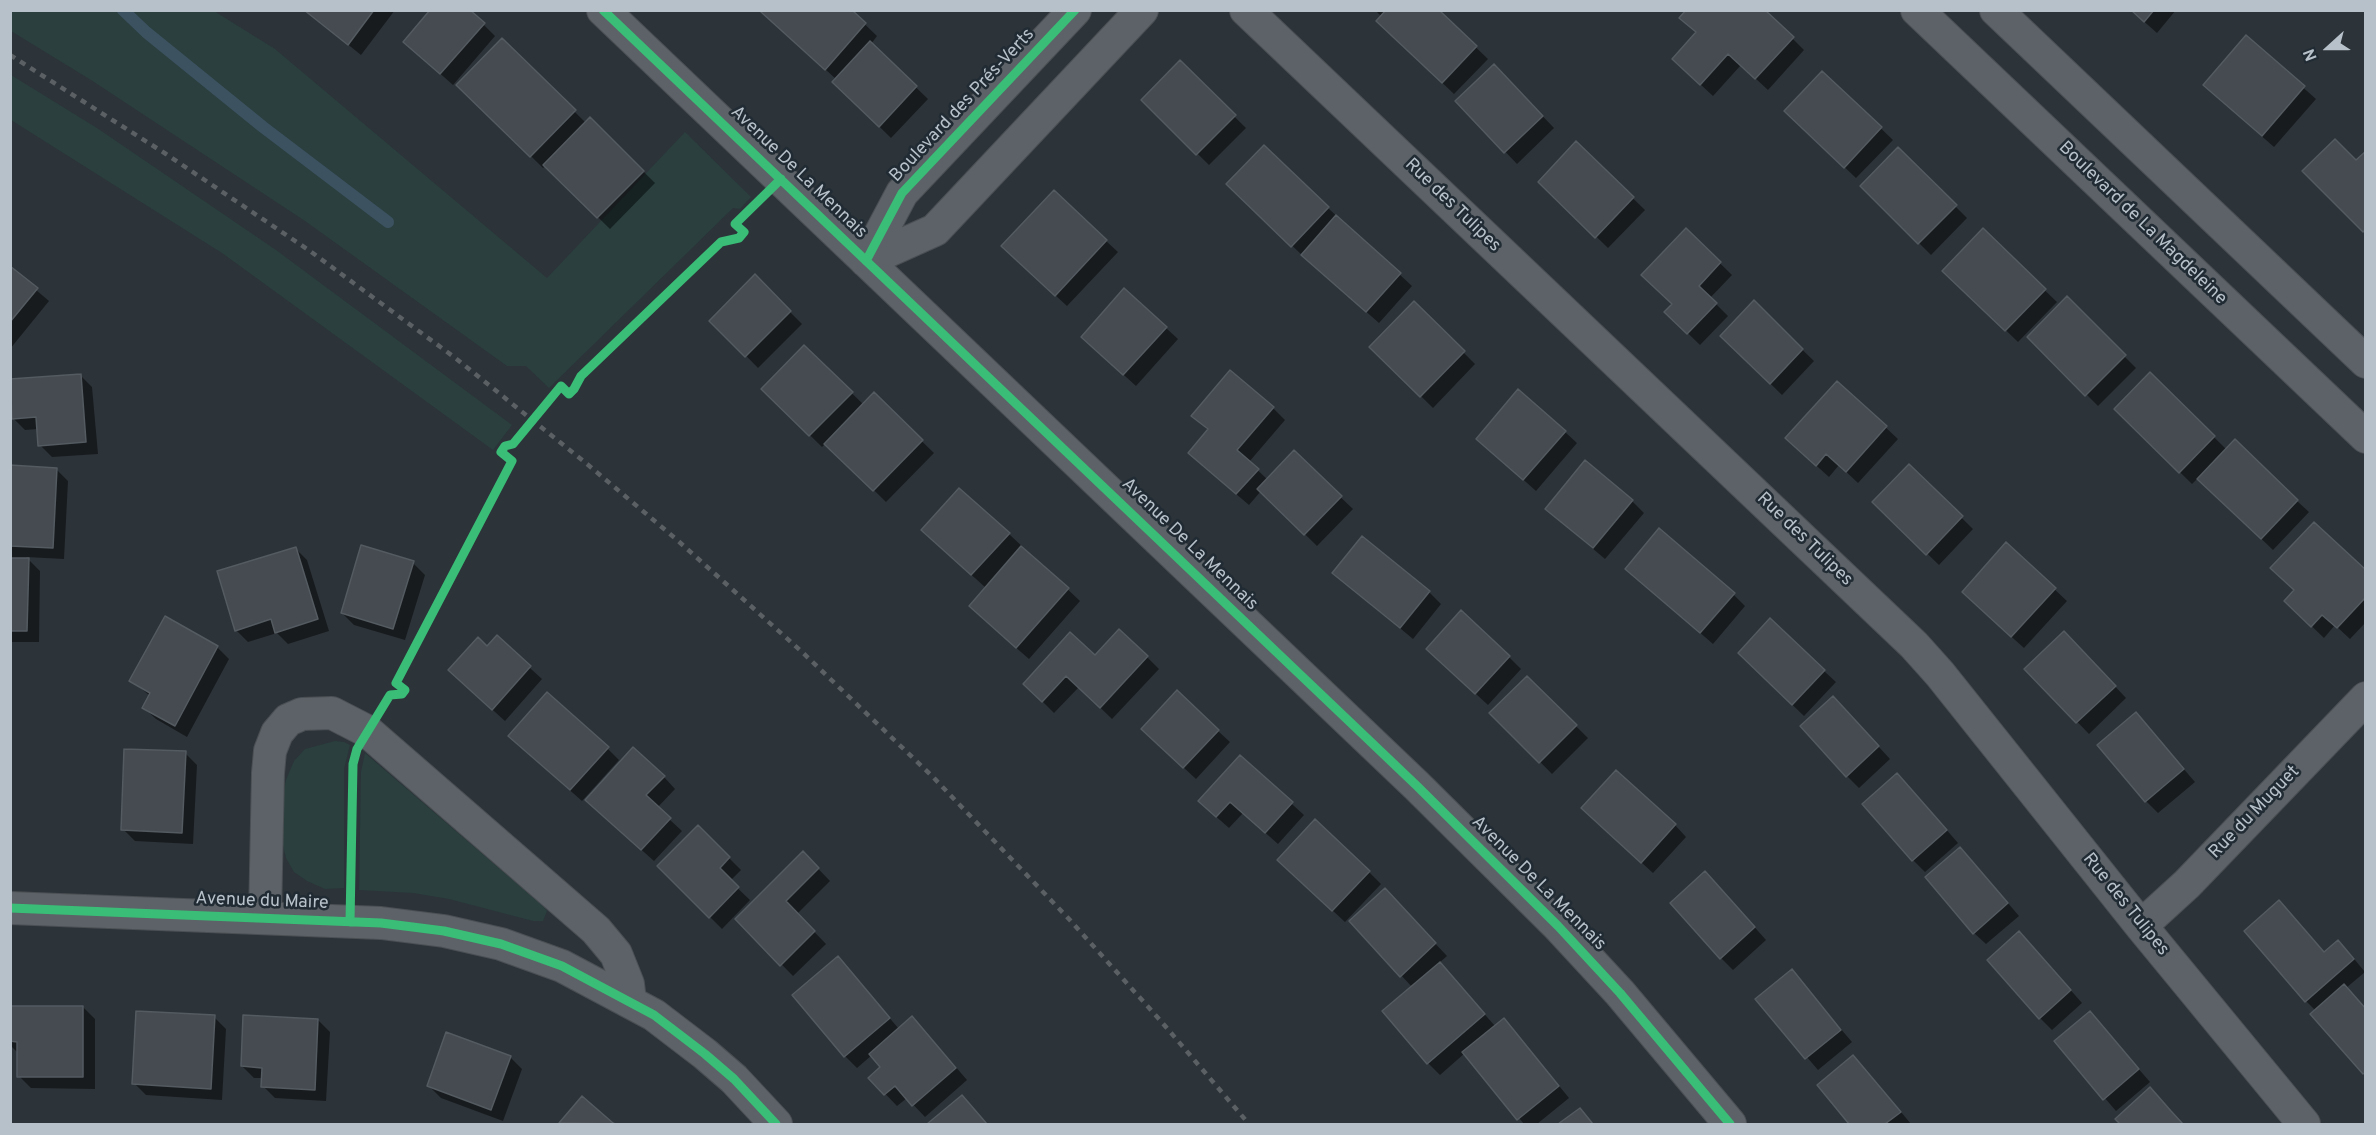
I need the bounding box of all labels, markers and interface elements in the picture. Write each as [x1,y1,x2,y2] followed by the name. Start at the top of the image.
[2298,18,2358,78] north arrow
[886,25,1040,187] street label: Boulevard des Prés-Verts
[2300,45,2323,63] text: N
[725,102,871,244] street label: Avenue De La Mennais
[2053,138,2231,310] street label: Boulevard de La Magdeleine
[1399,155,1505,257] street label: Rue des Tulipes
[1116,474,1262,616] street label: Avenue De La Mennais
[1751,489,1857,591] street label: Rue des Tulipes
[2205,762,2305,864] street label: Rue du Muguet
[1466,812,1610,956] street label: Avenue De La Mennais
[2077,849,2173,961] street label: Rue des Tulipes
[195,889,329,915] street label: Avenue du Maire

